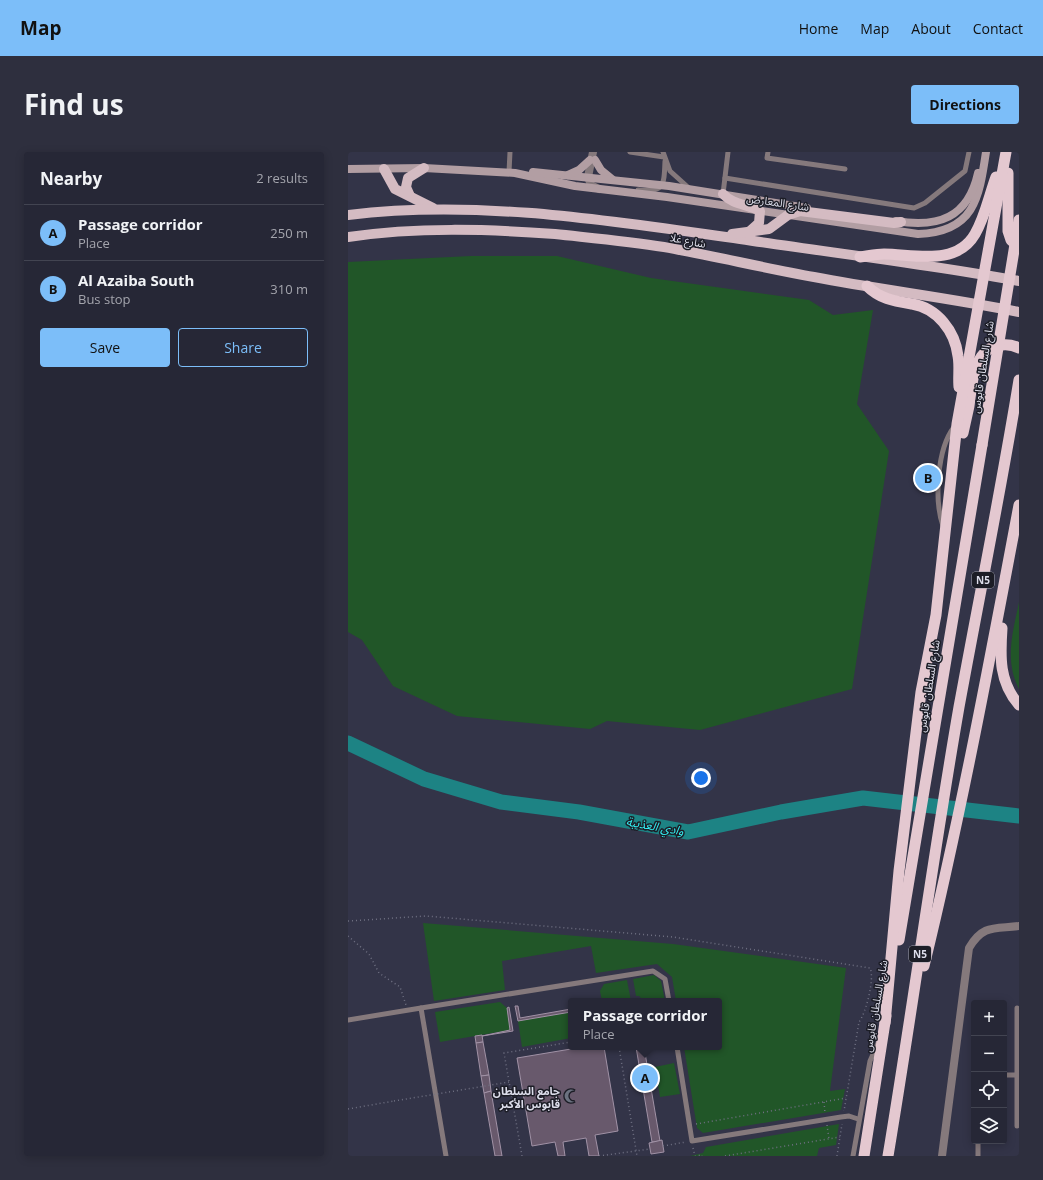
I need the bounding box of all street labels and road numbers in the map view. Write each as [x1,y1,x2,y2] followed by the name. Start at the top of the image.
[746,190,811,215] street label: شارع المعارض
[669,229,708,252] street label: شارع غلا
[967,319,998,414] street label: شارع السلطان قابوس
[972,572,994,588] road number: N5
[913,638,944,733] street label: شارع السلطان قابوس
[909,946,931,962] road number: N5
[860,958,892,1053] street label: شارع السلطان قابوس

